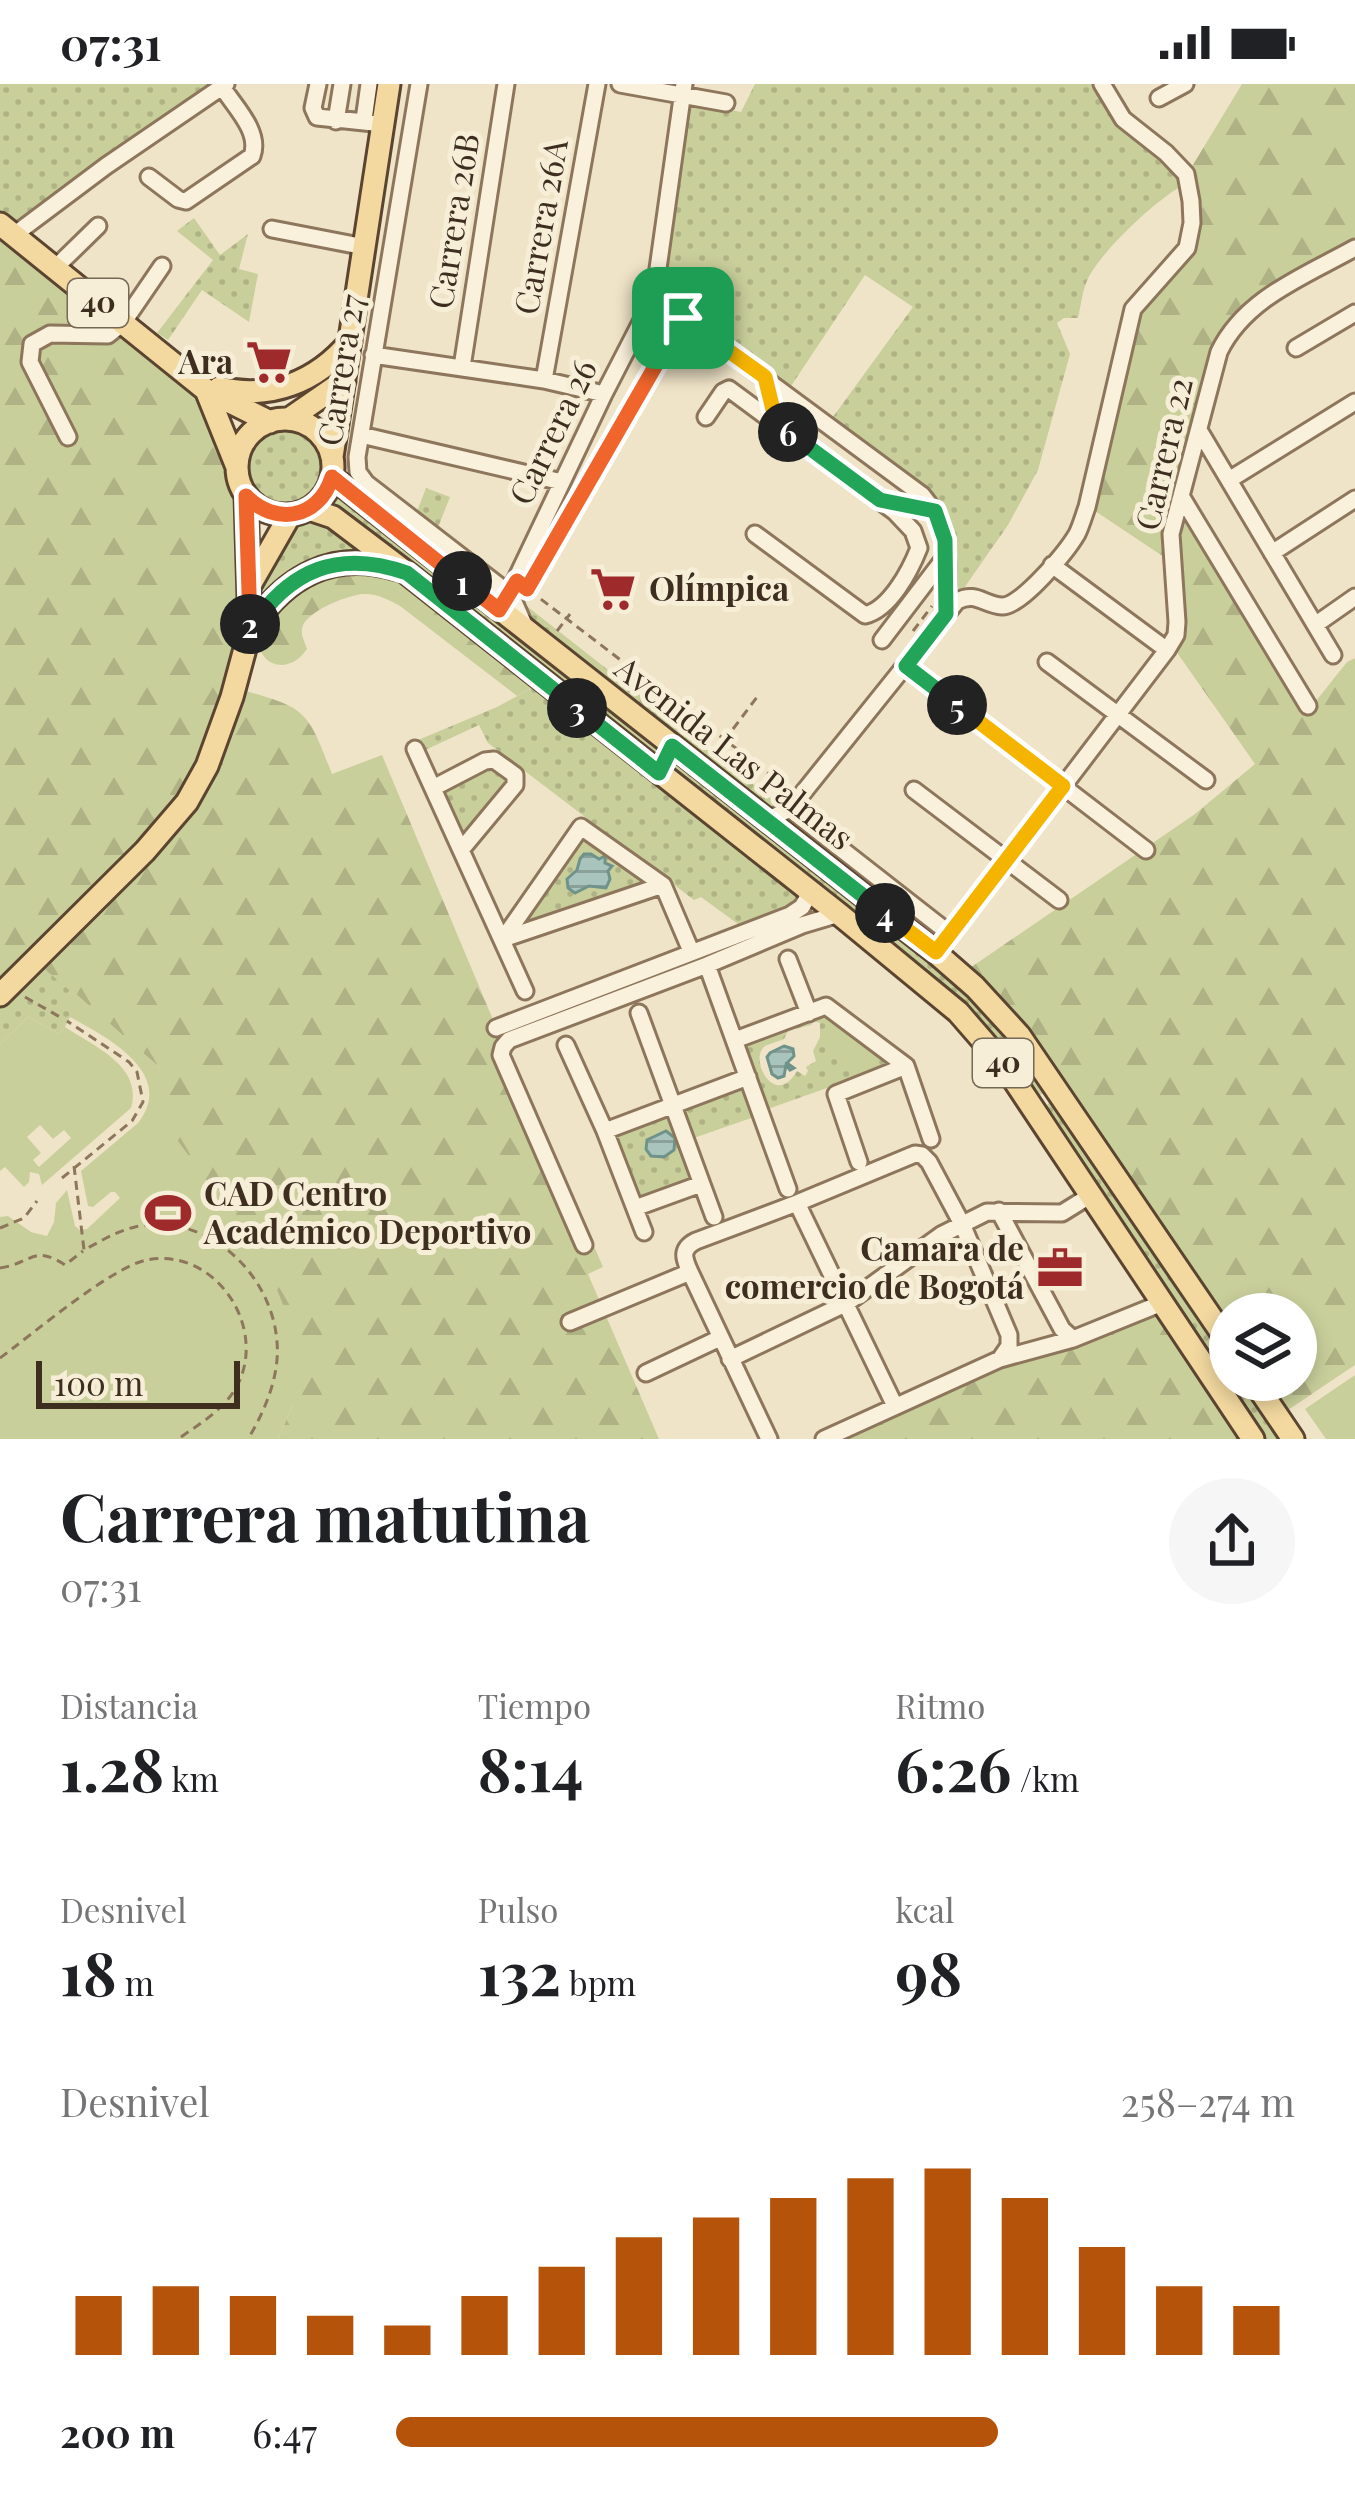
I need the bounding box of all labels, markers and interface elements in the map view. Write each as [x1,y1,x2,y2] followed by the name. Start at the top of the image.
[60,12,162,72] text: 07:31
[416,130,488,312] street label: Carrera 26B
[502,135,576,318] street label: Carrera 26A
[632,267,734,369] pin
[68,279,128,327] road number: 40
[650,285,716,351] icon: arrive
[305,290,373,449] street label: Carrera 27
[244,337,294,387] supermarket icon: Ara
[177,338,233,382] place label: Ara
[497,351,605,511] street label: Carrera 26
[1123,373,1201,534] street label: Carrera 22
[758,402,818,462] pin: 6
[779,410,797,454] text: 6
[432,551,492,611] pin: 1
[456,559,468,603] text: 1
[588,564,638,614] supermarket icon: Olímpica
[649,565,789,609] place label: Olímpica
[220,594,280,654] pin: 2
[241,602,259,646] text: 2
[606,644,863,858] street label: Avenida Las Palmas
[927,675,987,735] pin: 5
[547,678,607,738] pin: 3
[949,683,965,727] text: 5
[569,686,585,730] text: 3
[855,883,915,943] pin: 4
[876,891,894,935] text: 4
[973,1039,1033,1087] road number: 40
[203,1170,532,1252] place label: CAD Centro Académico Deportivo
[143,1188,193,1238] sports icon: CAD Centro Académico Deportivo
[725,1225,1024,1307] place label: Camara de comercio de Bogotá
[1035,1243,1085,1293] office icon: Camara de comercio de Bogotá
[1209,1293,1317,1401] map controls
[1209,1293,1317,1401] button: layers
[36,1355,240,1408] scale bar
[54,1360,143,1404] text: 100 m
[60,1471,590,1559] text: Carrera matutina
[1169,1478,1295,1604] button: share
[60,1560,142,1612] text: 07:31
[60,1683,198,1727] text: Distancia
[478,1683,591,1727] text: Tiempo
[895,1683,985,1727] text: Ritmo
[60,1727,164,1807] text: 1.28
[478,1727,583,1807] text: 8:14
[895,1727,1011,1807] text: 6:26
[164,1756,219,1800] text: km
[1011,1756,1079,1800] text: /km
[60,1887,187,1931] text: Desnivel
[478,1887,558,1931] text: Pulso
[895,1887,954,1931] text: kcal
[60,1931,117,2011] text: 18
[478,1931,561,2011] text: 132
[895,1931,962,2011] text: 98
[117,1960,154,2004] text: m
[561,1960,636,2004] text: bpm
[60,2075,210,2127] text: Desnivel
[1121,2075,1295,2127] text: 258–274 m
[60,2406,175,2458] text: 200 m
[252,2406,317,2458] text: 6:47

